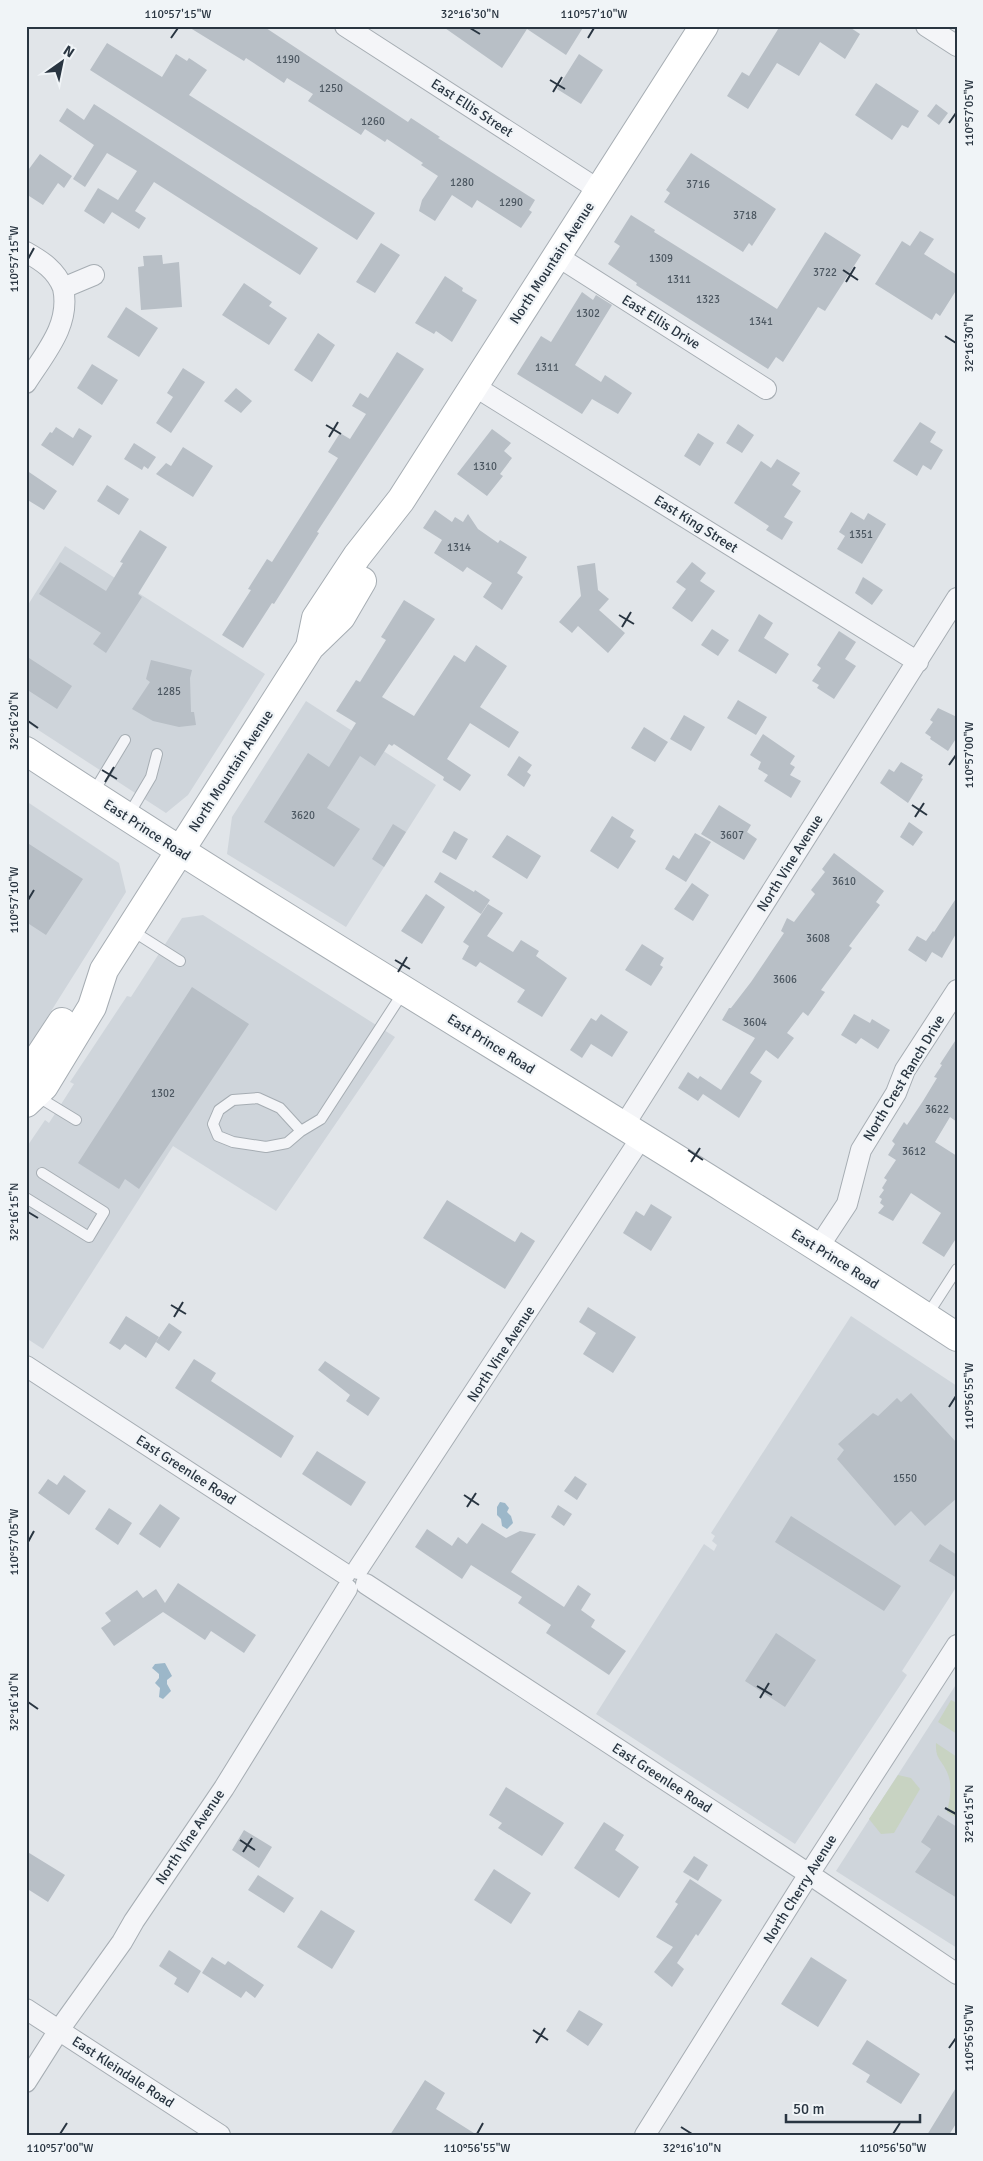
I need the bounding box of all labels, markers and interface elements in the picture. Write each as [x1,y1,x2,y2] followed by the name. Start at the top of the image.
[144,7,212,22] text: 110°57'15"W
[441,7,499,22] text: 32°16'30"N
[560,7,628,22] text: 110°57'10"W
[38,38,88,88] north arrow
[60,42,78,61] text: N
[276,53,300,66] house number: 1190
[428,75,516,141] street label: East Ellis Street
[962,79,977,147] text: 110°57'05"W
[319,82,343,95] house number: 1250
[361,115,385,128] house number: 1260
[450,176,474,189] house number: 1280
[686,178,710,191] house number: 3716
[499,196,523,209] house number: 1290
[506,199,598,327] street label: North Mountain Avenue
[733,209,757,222] house number: 3718
[7,225,22,293] text: 110°57'15"W
[649,252,673,265] house number: 1309
[813,266,837,279] house number: 3722
[667,273,691,286] house number: 1311
[619,291,703,353] street label: East Ellis Drive
[696,293,720,306] house number: 1323
[576,307,600,320] house number: 1302
[962,314,977,372] text: 32°16'30"N
[749,315,773,328] house number: 1341
[535,361,559,374] house number: 1311
[473,460,497,473] house number: 1310
[651,491,741,557] street label: East King Street
[849,528,873,541] house number: 1351
[447,541,471,554] house number: 1314
[157,685,181,698] house number: 1285
[7,692,22,750] text: 32°16'20"N
[185,707,277,835] street label: North Mountain Avenue
[962,721,977,789] text: 110°57'00"W
[100,796,194,864] street label: East Prince Road
[291,809,315,822] house number: 3620
[753,811,827,915] street label: North Vine Avenue
[720,829,744,842] house number: 3607
[7,866,22,934] text: 110°57'10"W
[832,875,856,888] house number: 3610
[806,932,830,945] house number: 3608
[773,973,797,986] house number: 3606
[444,1010,538,1078] street label: East Prince Road
[860,1012,948,1144] street label: North Crest Ranch Drive
[743,1016,767,1029] house number: 3604
[151,1087,175,1100] house number: 1302
[925,1103,949,1116] house number: 3622
[902,1145,926,1158] house number: 3612
[7,1183,22,1241] text: 32°16'15"N
[788,1225,882,1293] street label: East Prince Road
[464,1303,538,1405] street label: North Vine Avenue
[962,1362,977,1430] text: 110°56'55"W
[133,1431,239,1509] street label: East Greenlee Road
[893,1472,917,1485] house number: 1550
[7,1508,22,1576] text: 110°57'05"W
[7,1673,22,1731] text: 32°16'10"N
[609,1739,715,1817] street label: East Greenlee Road
[962,1785,977,1843] text: 32°16'15"N
[152,1786,228,1888] street label: North Vine Avenue
[760,1831,840,1947] street label: North Cherry Avenue
[962,2004,977,2072] text: 110°56'50"W
[69,2033,177,2111] street label: East Kleindale Road
[786,2091,919,2123] scale bar
[793,2100,824,2118] text: 50 m
[26,2141,94,2156] text: 110°57'00"W
[443,2141,511,2156] text: 110°56'55"W
[663,2141,721,2156] text: 32°16'10"N
[859,2141,927,2156] text: 110°56'50"W

